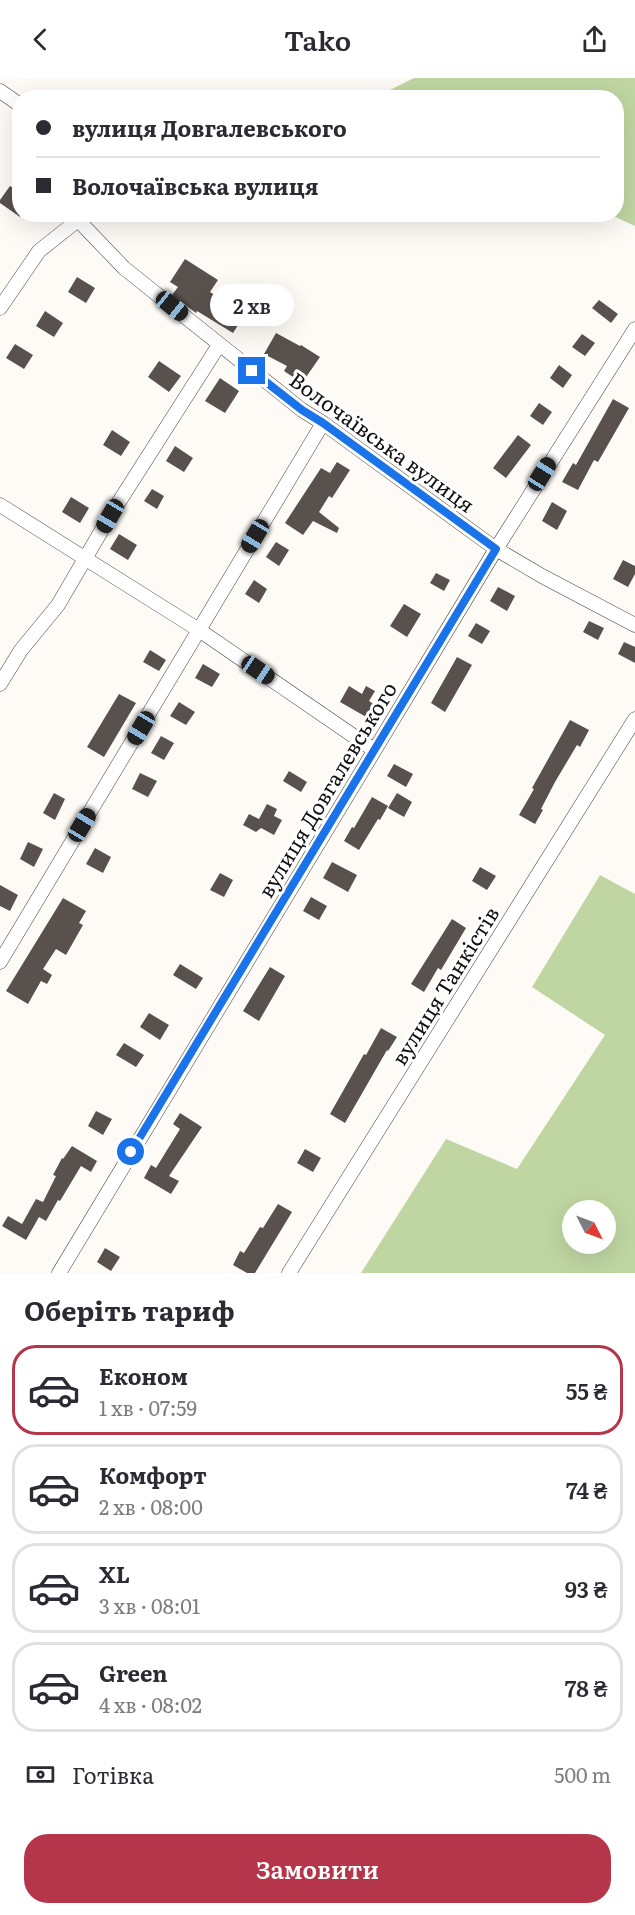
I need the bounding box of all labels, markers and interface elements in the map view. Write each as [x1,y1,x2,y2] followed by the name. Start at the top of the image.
[284,19,351,59] text: Tako
[24,23,57,56] icon: back
[578,23,611,56] icon: share
[72,111,347,144] text: вулиця Довгалевського
[72,169,318,202] text: Волочаївська вулиця
[210,284,294,326] callout: 2 хв
[152,288,192,324] car
[233,290,271,320] text: 2 хв
[238,357,265,384] route end
[284,363,482,519] street label: Волочаївська вулиця
[525,454,559,494] car
[93,496,127,536] car
[238,516,272,556] car
[238,652,278,688] car
[249,675,403,903] street label: вулиця Довгалевського
[124,708,158,748] car
[65,805,99,845] car
[383,900,505,1070] street label: вулиця Танкістів
[117,1138,144,1165] route start
[562,1200,616,1254] north arrow
[562,1200,616,1254] map controls
[24,1289,235,1329] text: Оберіть тариф
[99,1359,188,1392] text: Економ
[27,1363,81,1417] icon: car
[566,1374,608,1407] text: 55 ₴
[99,1392,197,1422] text: 1 хв · 07:59
[99,1458,207,1491] text: Комфорт
[27,1462,81,1516] icon: car
[566,1473,608,1506] text: 74 ₴
[99,1491,203,1521] text: 2 хв · 08:00
[99,1557,130,1590] text: XL
[27,1561,81,1615] icon: car
[565,1572,608,1605] text: 93 ₴
[99,1590,200,1620] text: 3 хв · 08:01
[99,1656,168,1689] text: Green
[27,1660,81,1714] icon: car
[565,1671,608,1704] text: 78 ₴
[99,1689,202,1719] text: 4 хв · 08:02
[24,1758,57,1791] icon: cash
[72,1758,154,1791] text: Готівка
[554,1759,611,1789] text: 500 m
[24,1834,611,1903] button: Замовити

